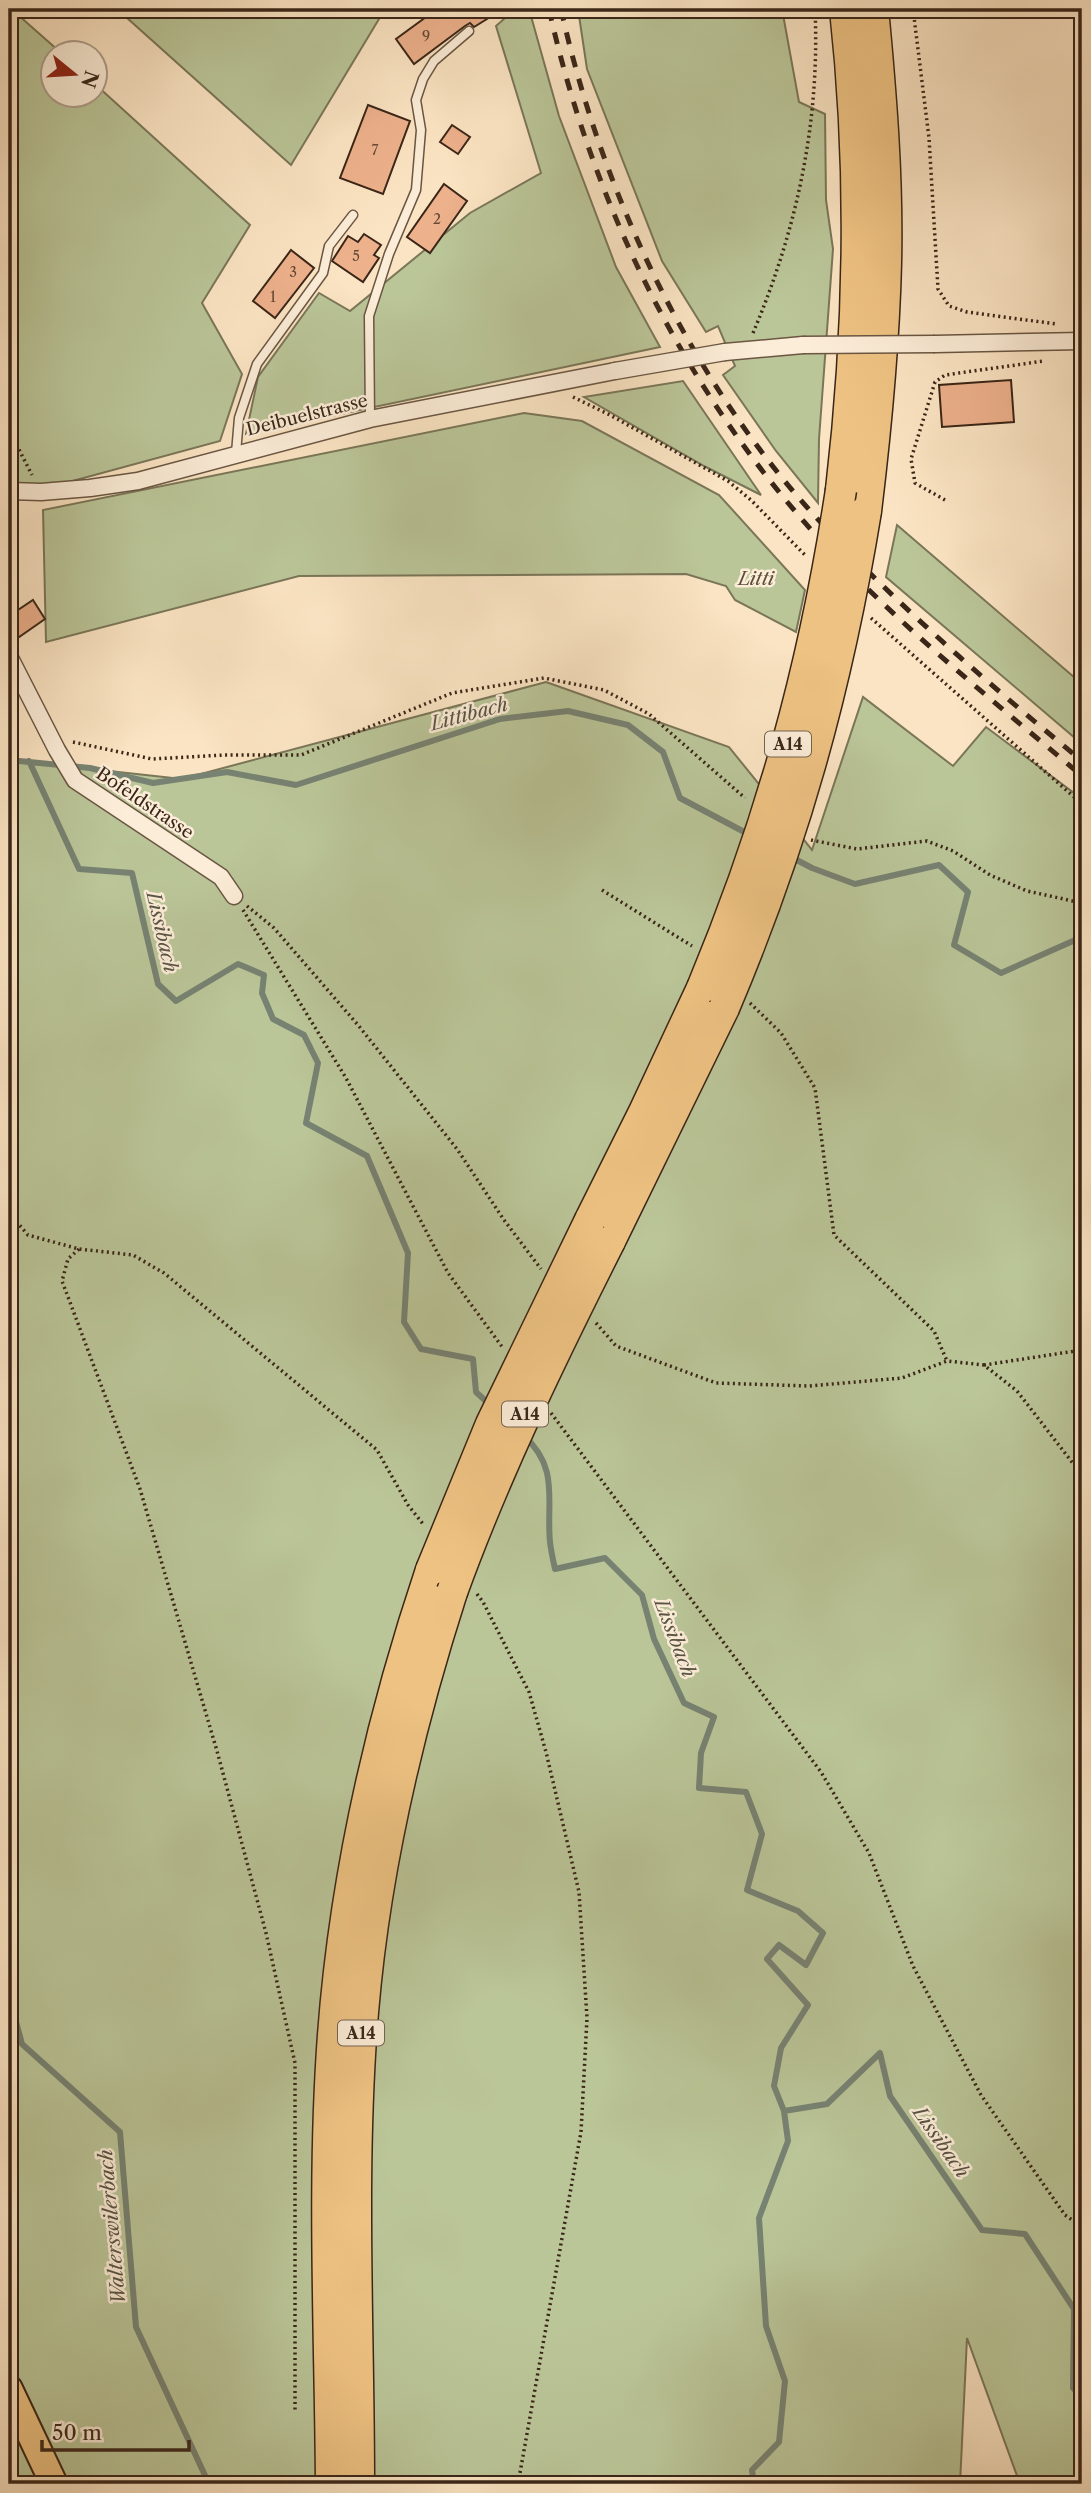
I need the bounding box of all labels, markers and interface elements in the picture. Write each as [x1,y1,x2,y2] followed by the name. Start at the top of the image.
[422,27,430,45] house number: 9
[38,38,108,108] north arrow
[76,68,103,91] text: N
[372,141,379,159] house number: 7
[433,210,441,228] house number: 2
[352,247,360,265] house number: 5
[289,263,297,281] house number: 3
[270,288,276,306] house number: 1
[244,389,370,441] street label: Deibuelstrasse
[736,568,775,590] park label: Litti
[426,693,510,736] water label: Littibach
[765,732,811,757] road number: A14
[92,762,198,844] street label: Bofeldstrasse
[141,887,182,975] water label: Lissibach
[502,1402,548,1426] road number: A14
[649,1594,701,1681] water label: Lissibach
[338,2021,384,2046] road number: A14
[907,2100,974,2182] water label: Lissibach
[94,2148,130,2305] water label: Walterswilerbach
[42,2409,189,2453] scale bar
[52,2420,102,2445] text: 50 m

